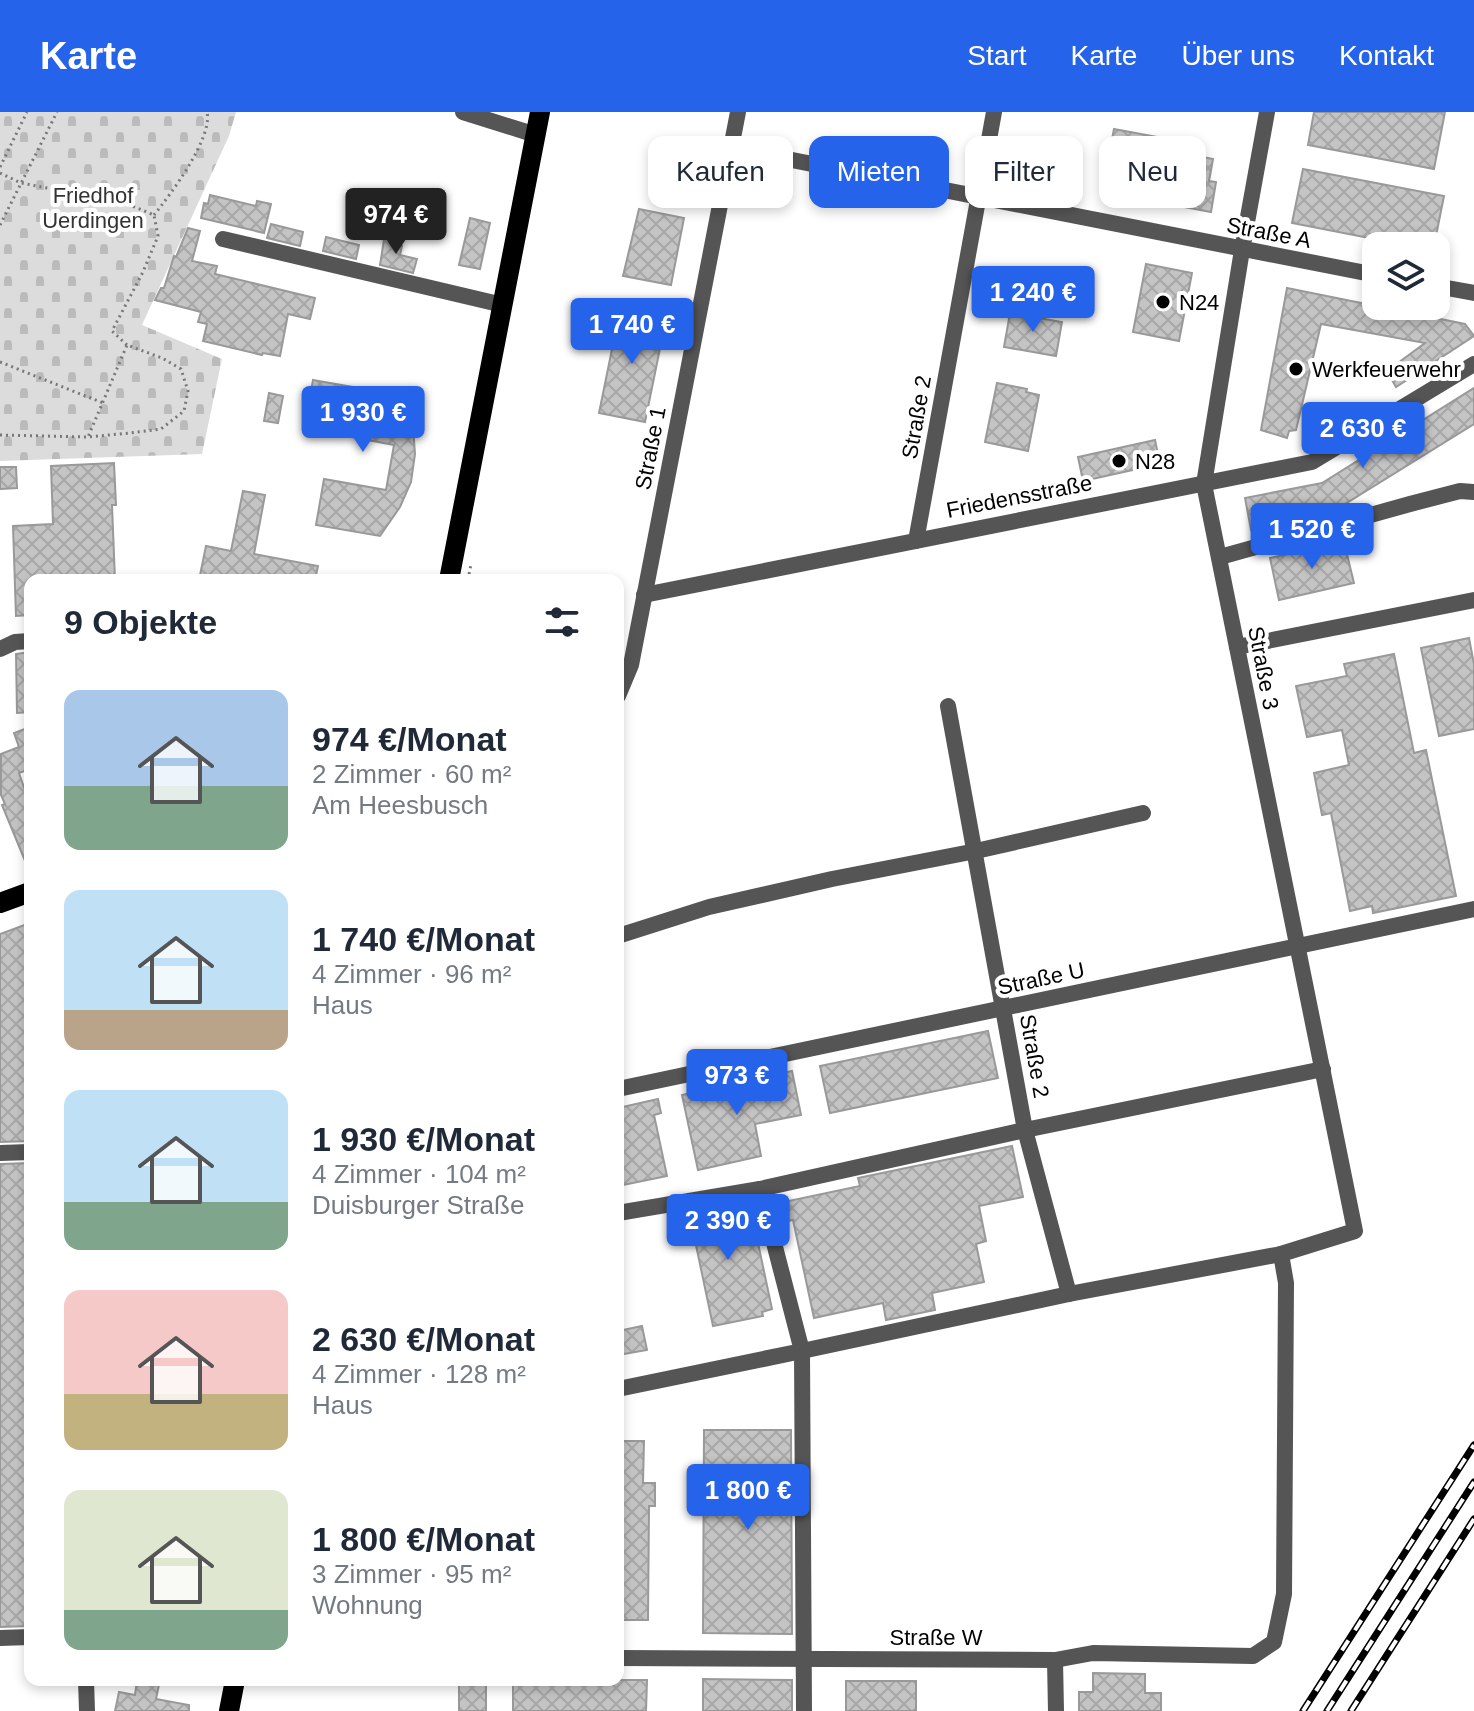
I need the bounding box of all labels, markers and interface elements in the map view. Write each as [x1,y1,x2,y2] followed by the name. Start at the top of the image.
[40,35,137,77] text: Karte
[967,40,1026,71] text: Start
[1070,40,1137,71] text: Karte
[1181,40,1295,71] text: Über uns
[1339,40,1434,71] text: Kontakt
[648,136,793,208] chip: Kaufen
[809,136,949,208] chip: Mieten
[965,136,1083,208] chip: Filter
[1099,136,1206,208] chip: Neu
[42,183,144,233] park label: Friedhof Uerdingen
[340,188,452,256] pin: 974 €
[363,199,429,229] text: 974 €
[1225,212,1314,253] street label: Straße A
[1362,232,1450,320] map controls
[1362,232,1450,320] button: layers
[959,266,1107,334] pin: 1 240 €
[990,277,1076,307] text: 1 240 €
[1179,290,1219,315] place label: N24
[1154,293,1172,311] marker: N24
[558,298,706,366] pin: 1 740 €
[589,309,675,339] text: 1 740 €
[1312,357,1461,382] place label: Werkfeuerwehr
[1287,360,1305,378] marker: Werkfeuerwehr
[897,373,936,461] street label: Straße 2
[289,386,437,454] pin: 1 930 €
[320,397,406,427] text: 1 930 €
[1289,402,1437,470] pin: 2 630 €
[630,404,671,492] street label: Straße 1
[1320,413,1406,443] text: 2 630 €
[1135,449,1175,474] place label: N28
[1110,452,1128,470] marker: N28
[944,470,1094,523] street label: Friedensstraße
[1238,503,1386,571] pin: 1 520 €
[1269,514,1355,544] text: 1 520 €
[540,600,584,644] icon: filters
[64,603,217,641] text: 9 Objekte
[1243,624,1284,712] street label: Straße 3
[312,720,507,758] text: 974 €/Monat
[128,722,224,818] icon: home
[312,759,511,789] text: 2 Zimmer · 60 m²
[312,790,488,820] text: Am Heesbusch
[312,920,535,958] text: 1 740 €/Monat
[128,922,224,1018] icon: home
[995,957,1087,1000] street label: Straße U
[312,959,511,989] text: 4 Zimmer · 96 m²
[312,990,373,1020] text: Haus
[1015,1012,1054,1100] street label: Straße 2
[681,1049,793,1117] pin: 973 €
[704,1060,770,1090] text: 973 €
[312,1120,535,1158] text: 1 930 €/Monat
[128,1122,224,1218] icon: home
[312,1159,526,1189] text: 4 Zimmer · 104 m²
[312,1190,524,1220] text: Duisburger Straße
[654,1194,802,1262] pin: 2 390 €
[685,1205,771,1235] text: 2 390 €
[312,1320,535,1358] text: 2 630 €/Monat
[128,1322,224,1418] icon: home
[312,1359,526,1389] text: 4 Zimmer · 128 m²
[312,1390,373,1420] text: Haus
[674,1464,822,1532] pin: 1 800 €
[705,1475,791,1505] text: 1 800 €
[312,1520,535,1558] text: 1 800 €/Monat
[128,1522,224,1618] icon: home
[312,1559,511,1589] text: 3 Zimmer · 95 m²
[312,1590,423,1620] text: Wohnung
[890,1625,983,1650] street label: Straße W

